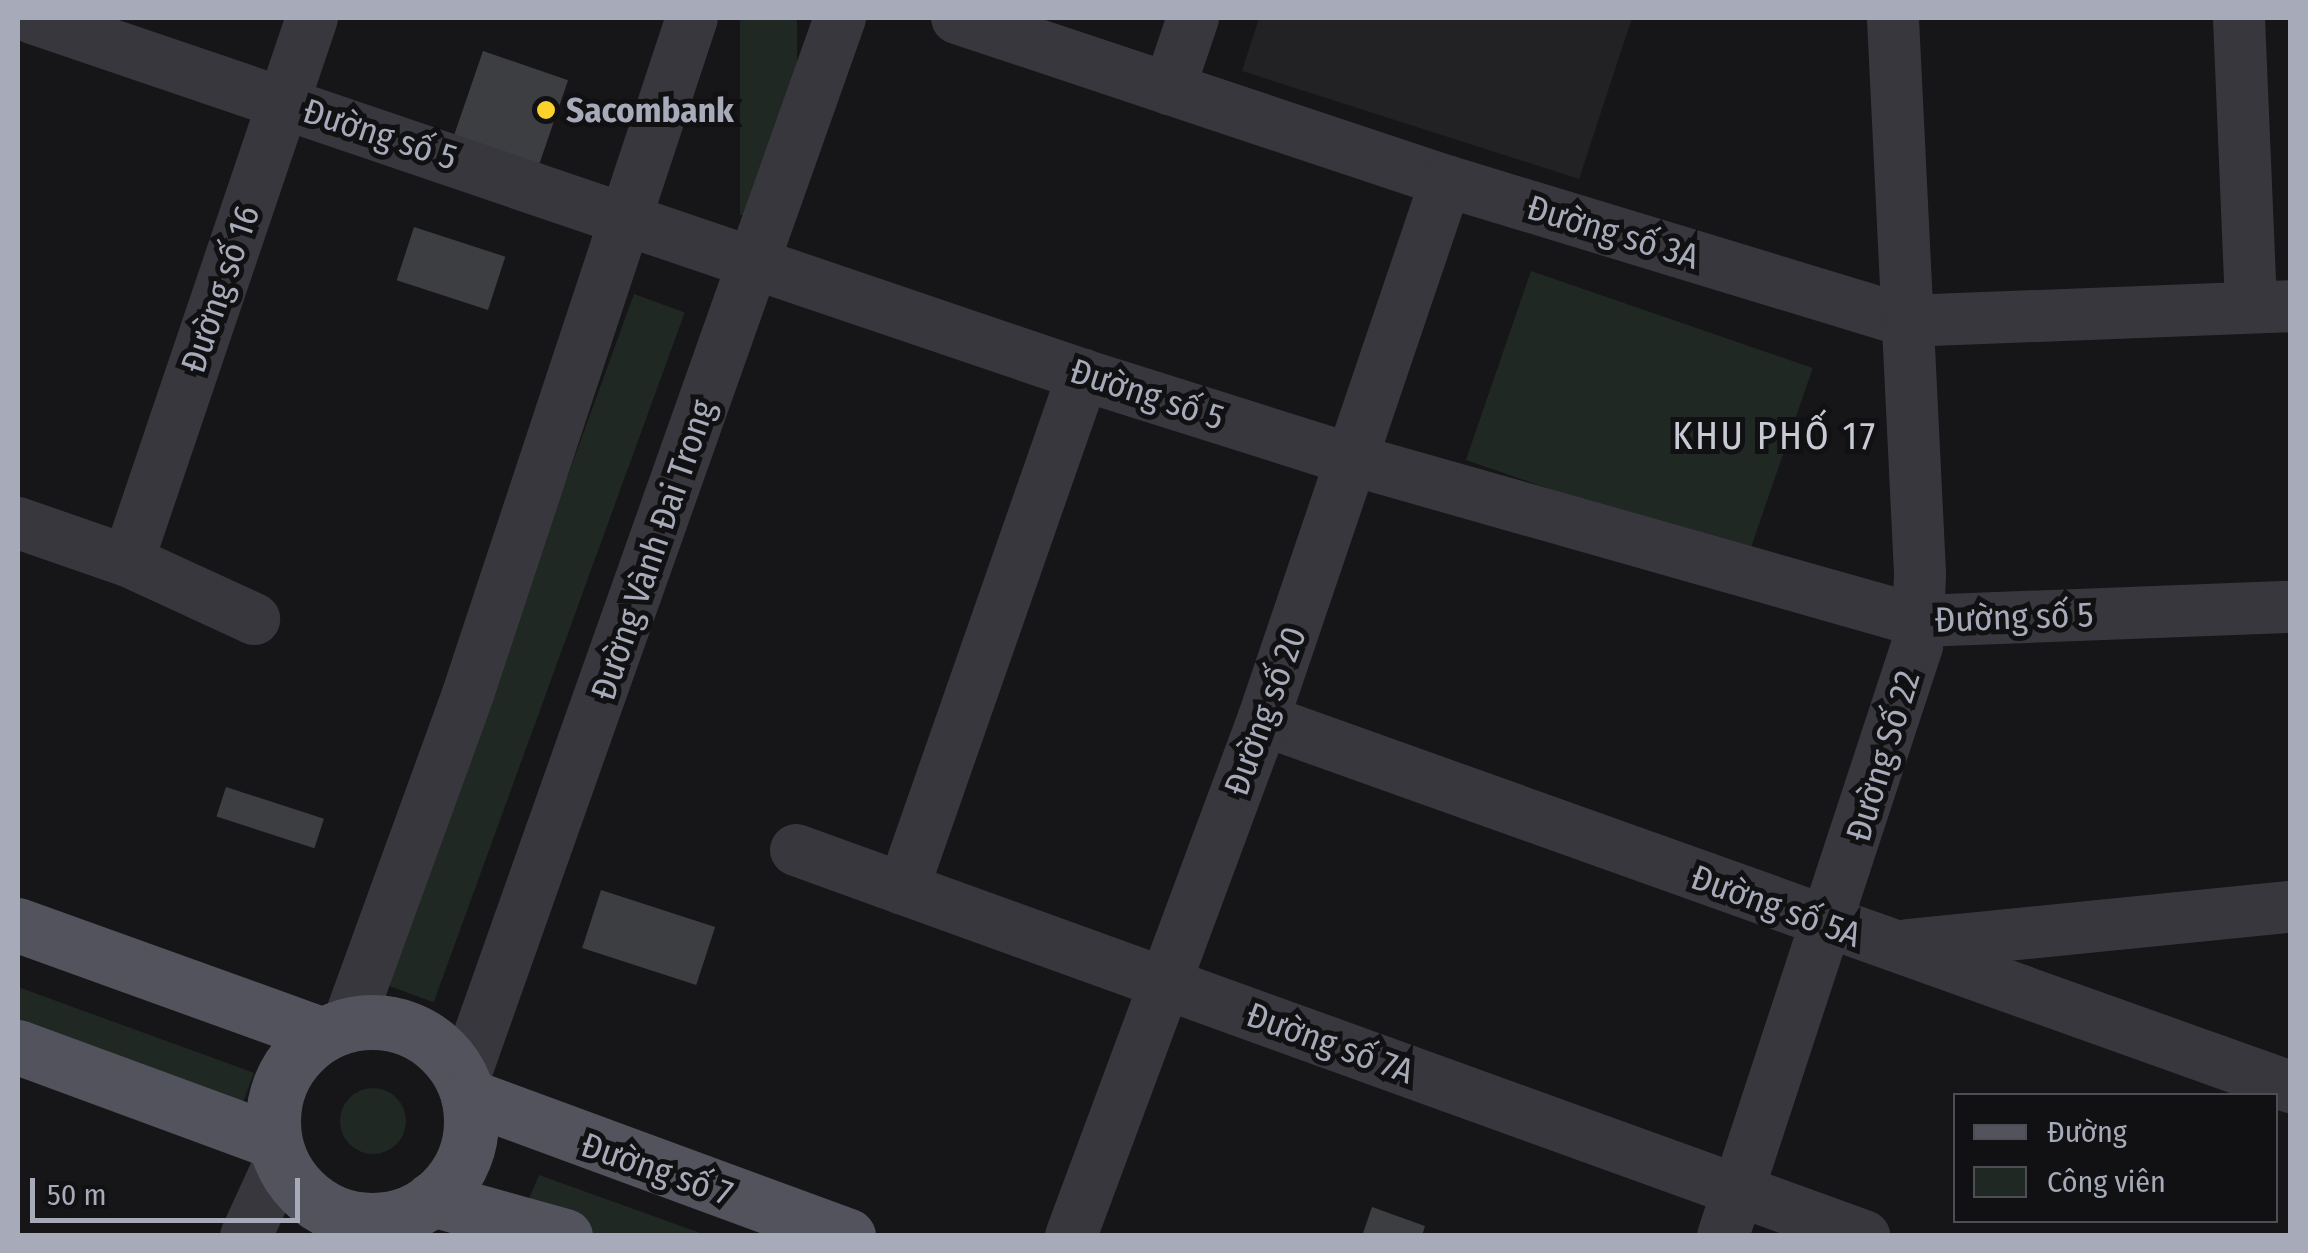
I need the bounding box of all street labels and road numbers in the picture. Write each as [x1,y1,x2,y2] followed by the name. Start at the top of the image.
[298,89,462,179] street label: Đường số 5
[1522,186,1704,278] street label: Đường số 3A
[172,200,268,378] street label: Đường số 16
[1065,349,1229,439] street label: Đường số 5
[582,395,724,705] street label: Đường Vành Đai Trong
[1934,593,2094,641] street label: Đường số 5
[1215,621,1315,801] street label: Đường số 20
[1837,666,1929,846] street label: Đường Số 22
[1685,856,1867,956] street label: Đường số 5A
[1241,993,1419,1093] street label: Đường số 7A
[576,1124,738,1214] street label: Đường số 7

